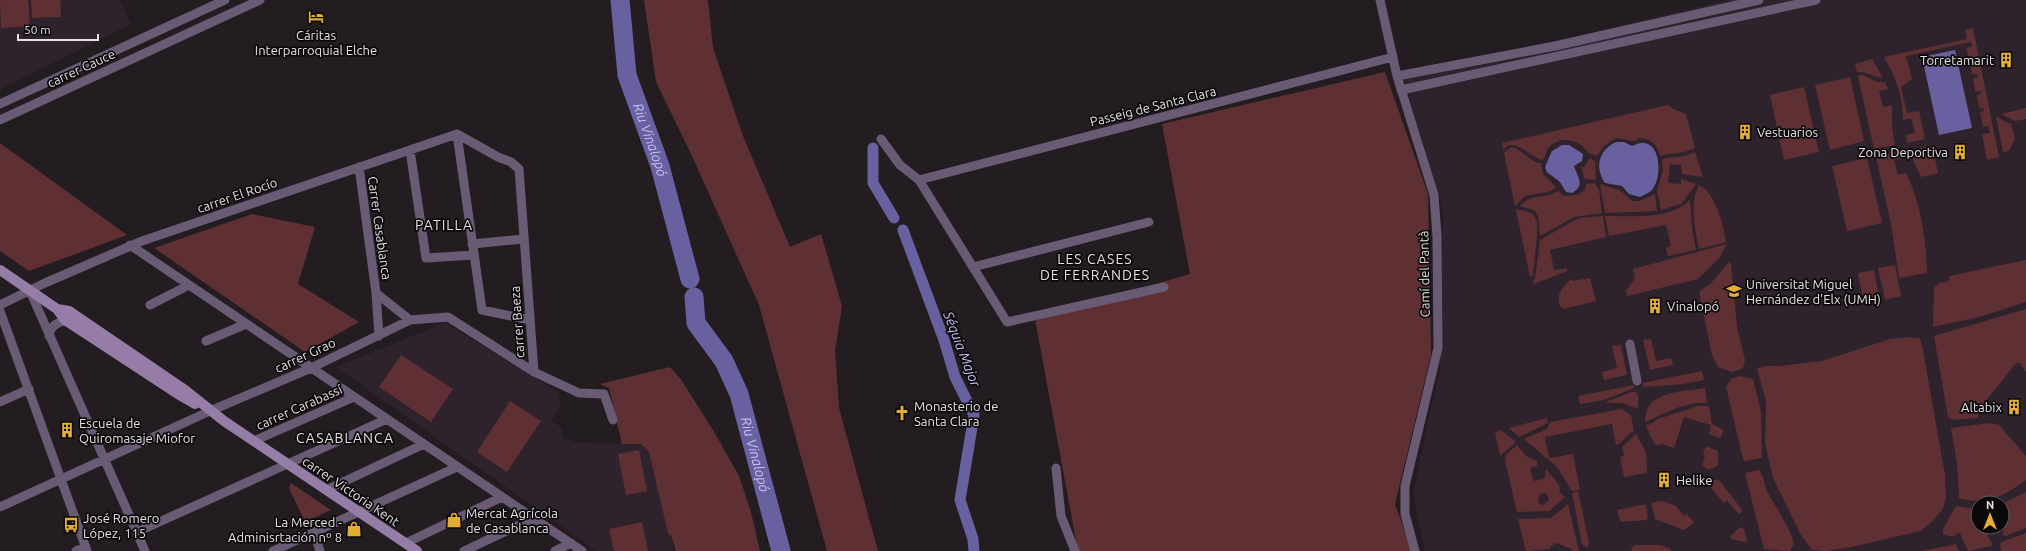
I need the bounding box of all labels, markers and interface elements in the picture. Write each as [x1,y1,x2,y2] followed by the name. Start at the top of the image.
[307,8,325,26] hotel icon: Cáritas Interparroquial Elche
[18,16,98,42] scale bar
[24,23,51,36] text: 50 m
[255,28,377,57] place label: Cáritas Interparroquial Elche
[45,46,117,90] street label: carrer Cauce
[1997,51,2015,69] building icon: Torretamarit
[1920,53,1994,67] place label: Torretamarit
[1088,84,1218,128] street label: Passeig de Santa Clara
[630,101,670,178] water label: Riu Vinalopó
[1736,123,1754,141] building icon: Vestuarios
[1757,125,1819,139] place label: Vestuarios
[1951,143,1969,161] building icon: Zona Deportiva
[1858,145,1948,159] place label: Zona Deportiva
[195,175,279,215] street label: carrer El Rocío
[366,175,394,281] street label: Carrer Casablanca
[415,217,473,233] district label: PATILLA
[1416,231,1432,317] street label: Camí del Pantà
[1040,251,1150,283] district label: LES CASES DE FERRANDES
[1746,277,1881,307] place label: Universitat Miguel Hernández d'Elx (UMH)
[1725,282,1743,300] school or university icon: Universitat Miguel Hernández d'Elx (UMH)
[507,285,527,359] street label: carrer Baeza
[1646,297,1664,315] building icon: Vinalopó
[1667,299,1719,313] place label: Vinalopó
[940,308,984,390] water label: Séquia Major
[272,335,338,375] street label: carrer Grao
[254,381,345,432] street label: carrer Carabassí
[2005,398,2023,416] building icon: Altabix
[914,399,998,428] place label: Monasterio de Santa Clara
[1961,400,2002,414] place label: Altabix
[893,404,911,422] church icon: Monasterio de Santa Clara
[737,415,773,494] water label: Riu Vinalopó
[79,416,195,446] place label: Escuela de Quiromasaje Miofor
[58,421,76,439] building icon: Escuela de Quiromasaje Miofor
[296,430,394,446] district label: CASABLANCA
[300,453,402,529] street label: carrer Victoria Kent
[1655,471,1673,489] building icon: Helike
[1676,473,1712,487] place label: Helike
[1970,495,2010,535] north arrow
[1986,499,1994,511] text: N
[466,506,558,535] place label: Mercat Agrícola de Casablanca
[83,511,159,541] place label: José Romero López, 115
[445,511,463,529] shop icon: Mercat Agrícola de Casablanca
[228,515,342,544] place label: La Merced - Adminisrtación nº 8
[62,516,80,534] bus stop icon: José Romero López, 115
[345,520,363,538] shop icon: La Merced - Adminisrtación nº 8

